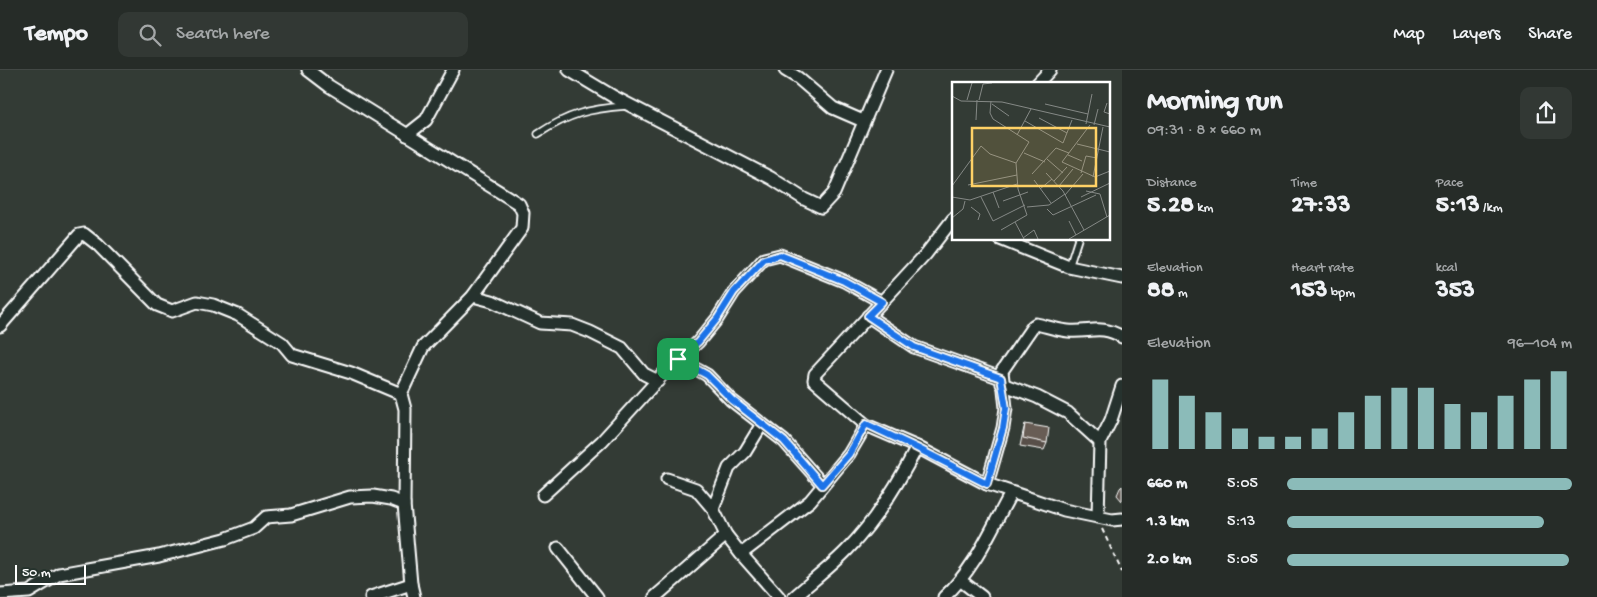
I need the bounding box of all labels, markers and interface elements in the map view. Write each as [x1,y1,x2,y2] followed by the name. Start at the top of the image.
[118,12,468,57] search box
[25,20,88,49] text: Tempo
[136,21,164,49] icon: search
[176,23,270,46] text: Search here
[1393,24,1425,45] text: Map
[1453,24,1500,45] text: Layers
[1528,24,1572,45] text: Share
[952,82,1110,240] inset map
[1147,86,1282,119] text: Morning run
[1520,87,1572,139] button: share
[1147,122,1261,141] text: 09:31 · 8 × 660 m
[1147,175,1196,192] text: Distance
[1291,175,1317,192] text: Time
[1436,175,1463,192] text: Pace
[1147,192,1194,221] text: 5.28
[1291,192,1350,221] text: 27:33
[1436,192,1480,221] text: 5:13
[1194,200,1213,217] text: km
[1480,200,1503,217] text: /km
[1147,260,1203,277] text: Elevation
[1291,260,1354,277] text: Heart rate
[1436,260,1458,277] text: kcal
[1147,277,1174,306] text: 88
[1291,277,1328,306] text: 153
[1436,277,1475,306] text: 353
[1174,285,1188,302] text: m
[1328,285,1355,302] text: bpm
[1147,335,1211,354] text: Elevation
[1508,335,1572,354] text: 96–104 m
[657,338,699,380] pin
[664,345,692,373] icon: arrive
[1147,475,1187,494] text: 660 m
[1227,475,1258,494] text: 5:05
[1147,513,1189,532] text: 1.3 km
[1227,513,1255,532] text: 5:13
[1147,551,1191,570] text: 2.0 km
[1227,551,1258,570] text: 5:05
[15,562,86,585] scale bar
[22,565,51,582] text: 50 m

